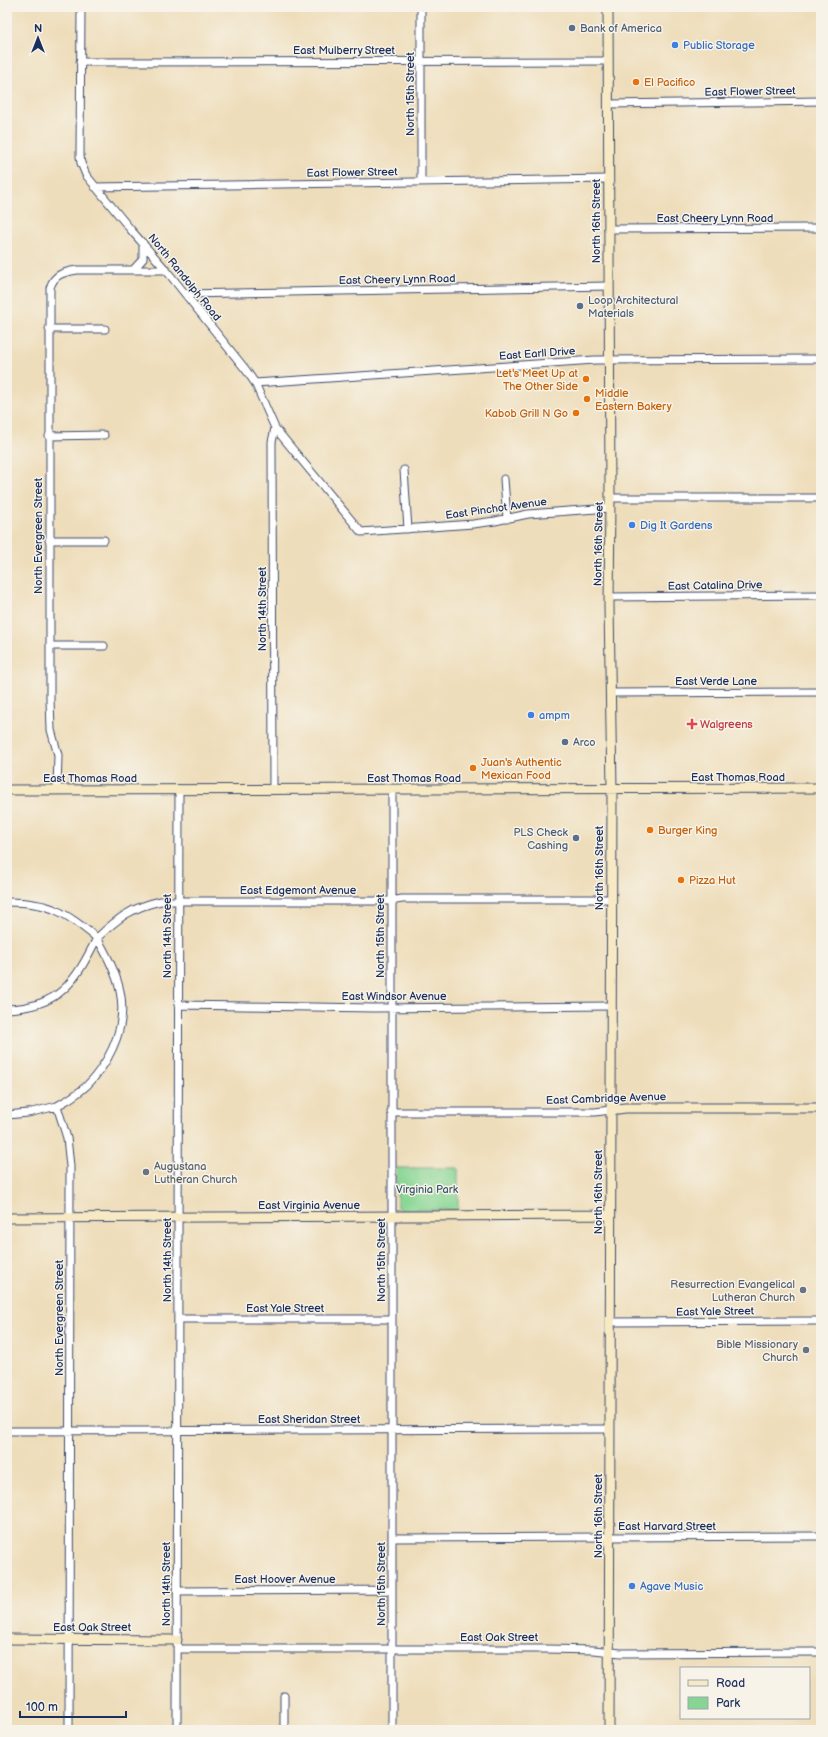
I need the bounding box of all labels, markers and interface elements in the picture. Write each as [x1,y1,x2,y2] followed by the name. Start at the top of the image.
[18,18,58,58] north arrow
[34,22,42,35] text: N
[580,22,662,35] place label: Bank of America
[567,23,577,33] marker: Bank of America
[683,39,755,52] place label: Public Storage
[670,40,680,50] marker: Public Storage
[293,44,396,57] street label: East Mulberry Street
[404,51,417,136] street label: North 15th Street
[644,76,695,89] place label: El Pacifico
[631,77,641,87] marker: El Pacifico
[704,84,796,99] street label: East Flower Street
[306,165,398,180] street label: East Flower Street
[590,178,603,263] street label: North 16th Street
[657,212,773,225] street label: East Cheery Lynn Road
[145,231,224,323] street label: North Randolph Road
[339,272,456,287] street label: East Cheery Lynn Road
[588,294,678,320] place label: Loop Architectural Materials
[575,301,585,311] marker: Loop Architectural Materials
[498,344,576,363] street label: East Earll Drive
[496,367,579,393] place label: Let's Meet Up at The Other Side
[581,374,591,384] marker: Let's Meet Up at The Other Side
[595,387,672,413] place label: Middle Eastern Bakery
[582,394,592,404] marker: Middle Eastern Bakery
[485,407,568,420] place label: Kabob Grill N Go
[571,408,581,418] marker: Kabob Grill N Go
[32,477,45,594] street label: North Evergreen Street
[445,495,548,522] street label: East Pinchot Avenue
[591,501,606,586] street label: North 16th Street
[640,519,713,532] place label: Dig It Gardens
[627,520,637,530] marker: Dig It Gardens
[256,566,269,651] street label: North 14th Street
[667,578,763,593] street label: East Catalina Drive
[675,675,757,688] street label: East Verde Lane
[539,709,570,722] place label: ampm
[526,710,536,720] marker: ampm
[700,718,753,731] place label: Walgreens
[687,719,697,729] marker: Walgreens
[573,736,596,749] place label: Arco
[560,737,570,747] marker: Arco
[481,756,562,782] place label: Juan's Authentic Mexican Food
[468,763,478,773] marker: Juan's Authentic Mexican Food
[691,771,785,784] street label: East Thomas Road
[43,772,137,785] street label: East Thomas Road
[367,772,461,785] street label: East Thomas Road
[658,824,717,837] place label: Burger King
[593,825,606,910] street label: North 16th Street
[645,825,655,835] marker: Burger King
[513,826,569,852] place label: PLS Check Cashing
[571,833,581,843] marker: PLS Check Cashing
[689,874,736,887] place label: Pizza Hut
[676,875,686,885] marker: Pizza Hut
[240,884,357,897] street label: East Edgemont Avenue
[161,893,174,978] street label: North 14th Street
[374,893,387,978] street label: North 15th Street
[342,990,447,1003] street label: East Windsor Avenue
[546,1090,667,1107] street label: East Cambridge Avenue
[592,1149,605,1234] street label: North 16th Street
[154,1160,237,1186] place label: Augustana Lutheran Church
[141,1167,151,1177] marker: Augustana Lutheran Church
[396,1183,459,1196] park label: Virginia Park
[258,1199,360,1212] street label: East Virginia Avenue
[161,1217,174,1302] street label: North 14th Street
[375,1217,388,1302] street label: North 15th Street
[53,1259,66,1376] street label: North Evergreen Street
[670,1278,795,1304] place label: Resurrection Evangelical Lutheran Church
[798,1285,808,1295] marker: Resurrection Evangelical Lutheran Church
[246,1302,325,1315] street label: East Yale Street
[676,1304,755,1319] street label: East Yale Street
[716,1338,798,1364] place label: Bible Missionary Church
[801,1345,811,1355] marker: Bible Missionary Church
[258,1413,361,1426] street label: East Sheridan Street
[592,1473,605,1558] street label: North 16th Street
[618,1520,717,1533] street label: East Harvard Street
[160,1541,173,1626] street label: North 14th Street
[375,1541,388,1626] street label: North 15th Street
[234,1573,336,1586] street label: East Hoover Avenue
[640,1580,703,1593] place label: Agave Music
[627,1581,637,1591] marker: Agave Music
[53,1621,132,1634] street label: East Oak Street
[460,1631,539,1644] street label: East Oak Street
[680,1667,810,1719] legend
[716,1676,745,1691] text: Road
[20,1693,126,1719] scale bar
[716,1696,740,1711] text: Park
[26,1700,58,1715] text: 100 m

